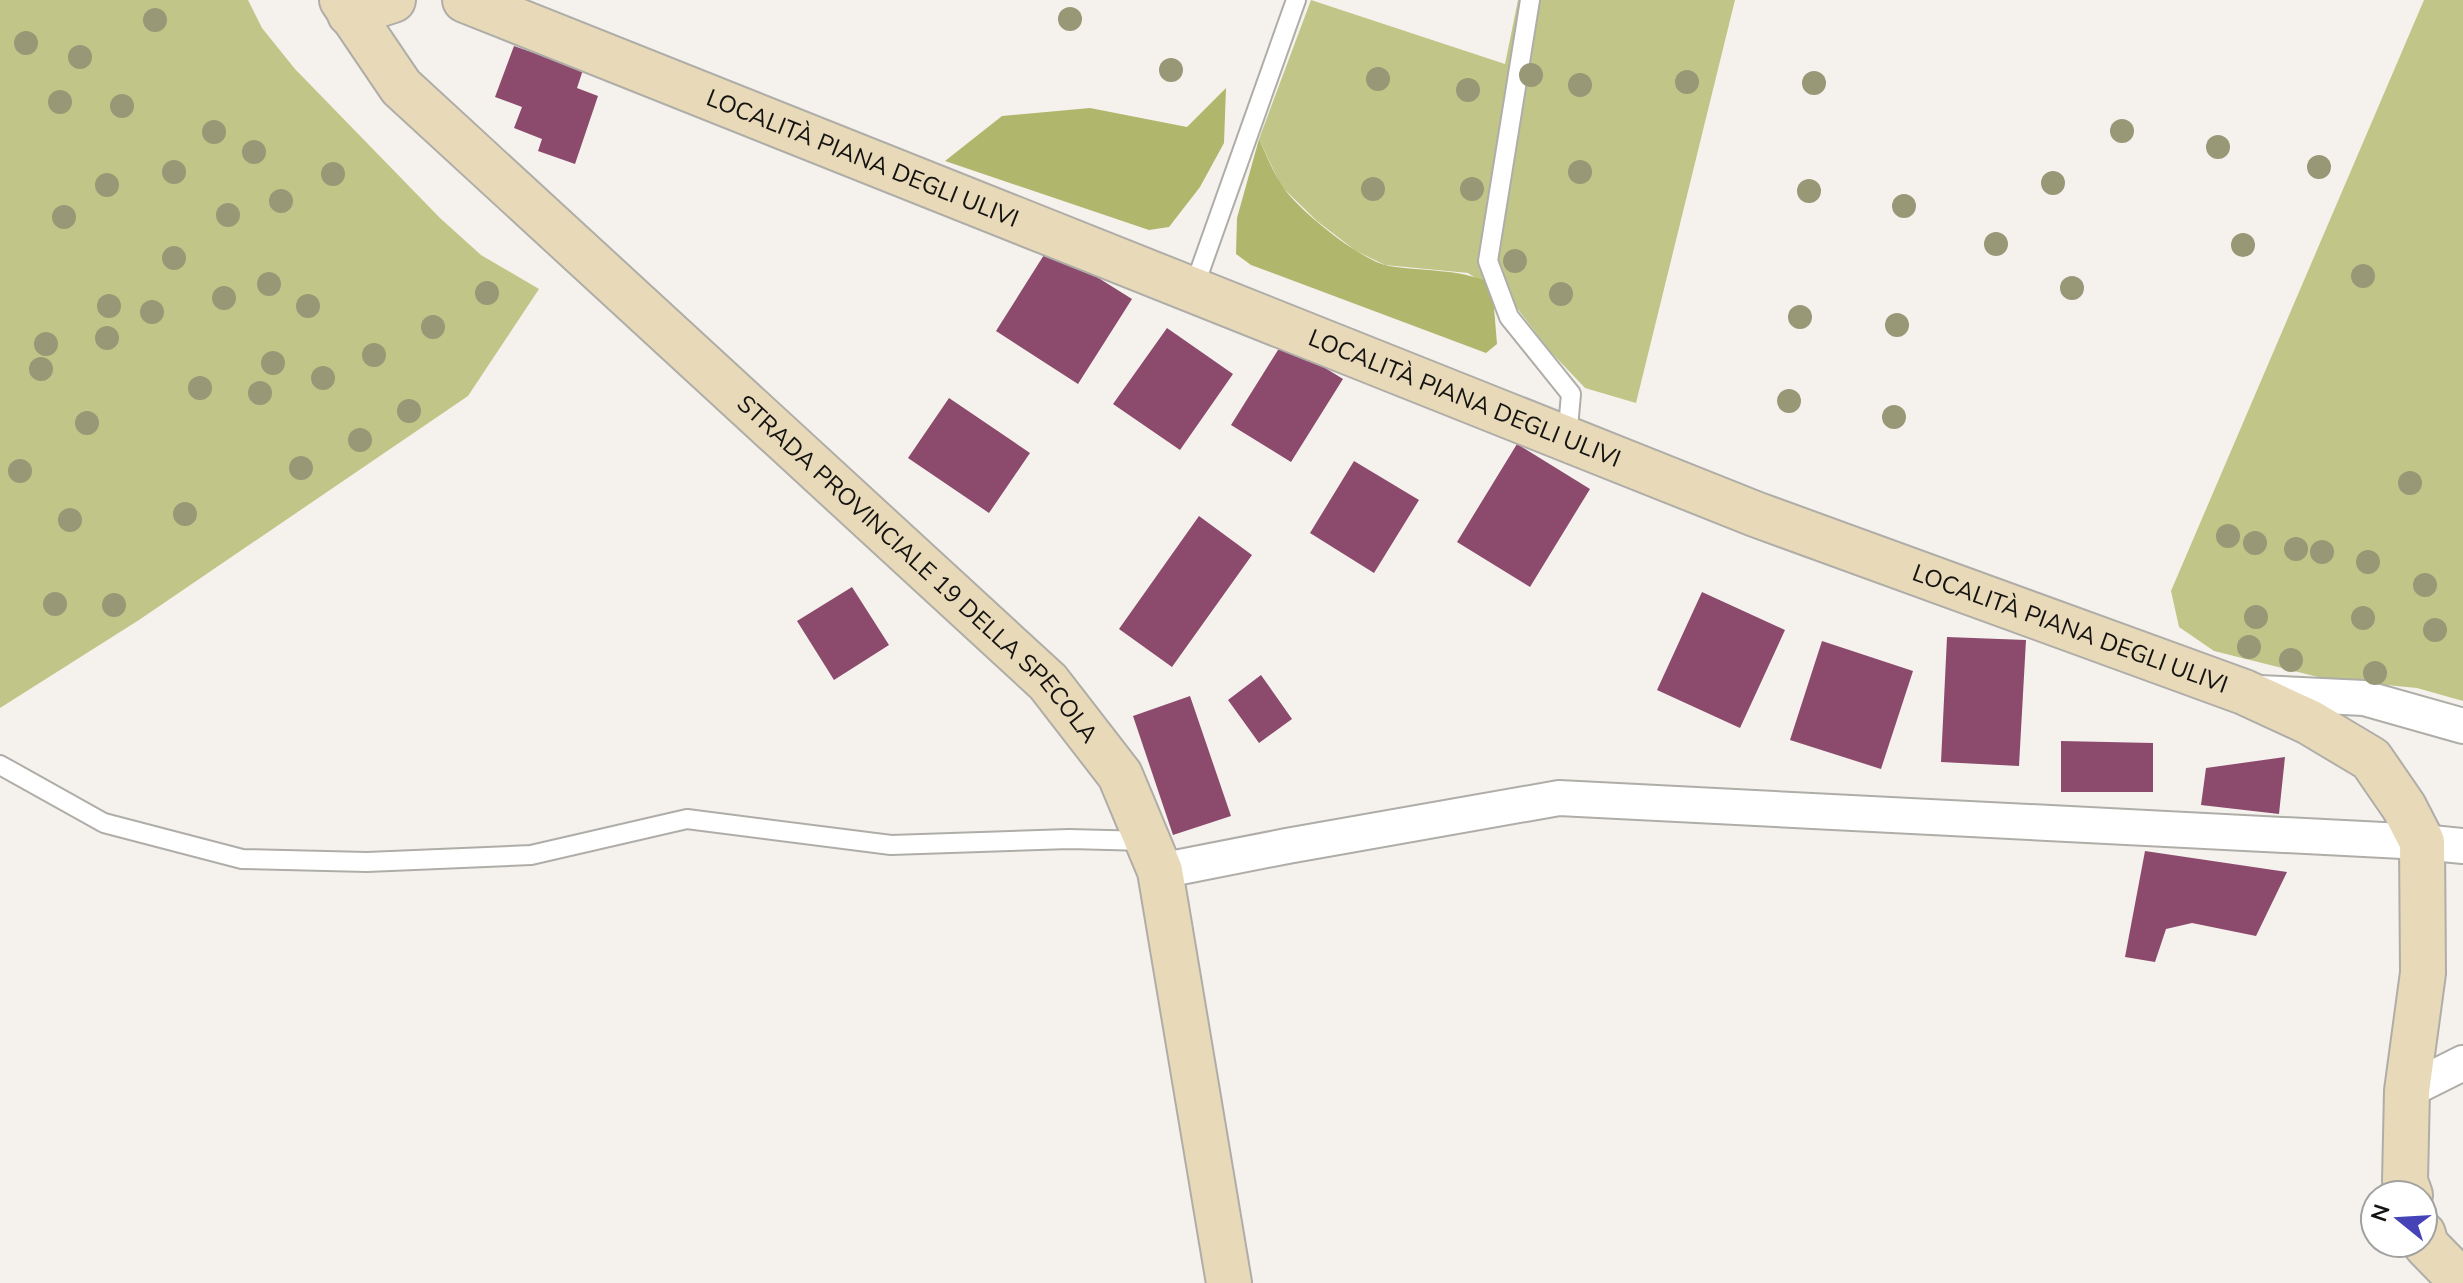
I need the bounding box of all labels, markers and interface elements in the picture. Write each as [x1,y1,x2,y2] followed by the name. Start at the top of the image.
[702,82,1023,235] street label: LOCALITÀ PIANA DEGLI ULIVI
[1304,322,1625,475] street label: LOCALITÀ PIANA DEGLI ULIVI
[730,388,1106,750] street label: STRADA PROVINCIALE 19 DELLA SPECOLA
[1908,557,2232,701] street label: LOCALITÀ PIANA DEGLI ULIVI
[2359,1179,2439,1259] north arrow
[2364,1201,2398,1226] text: N

